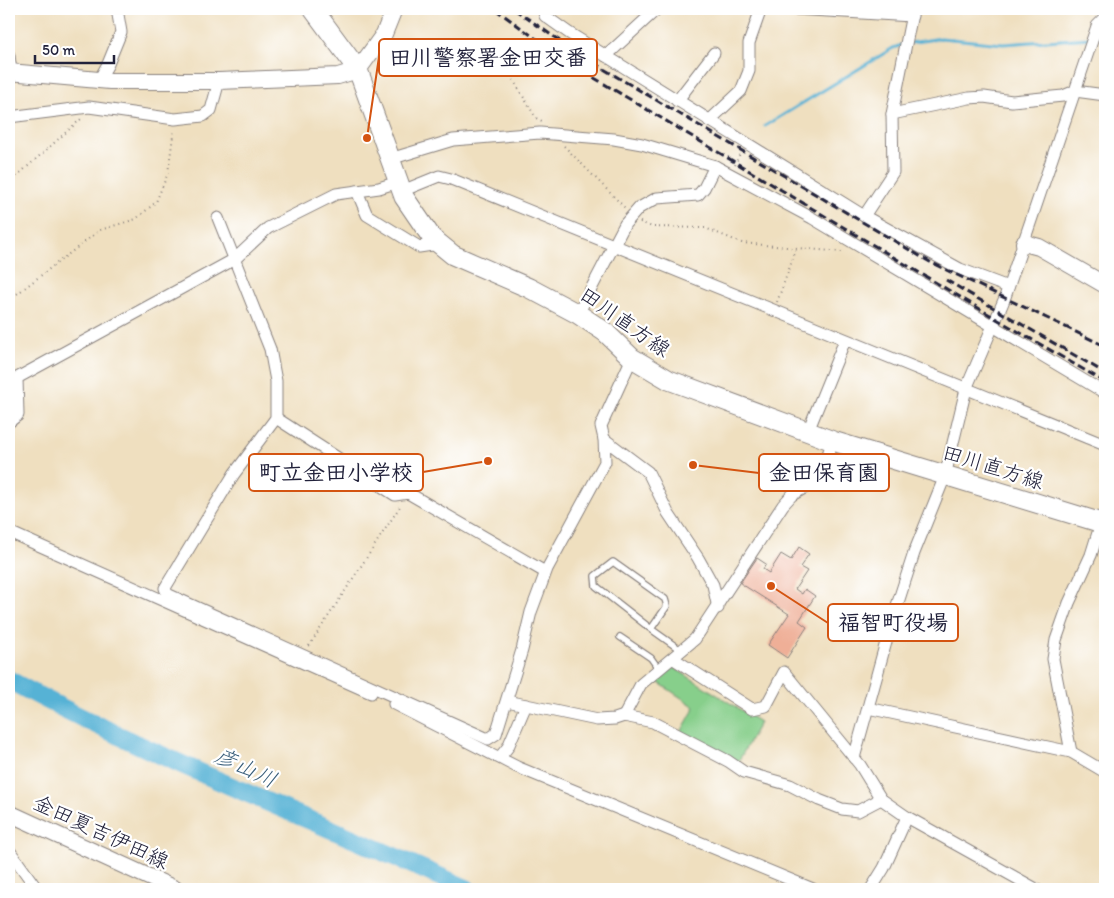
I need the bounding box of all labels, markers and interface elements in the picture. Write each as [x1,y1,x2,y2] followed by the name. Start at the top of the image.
[35,32,114,64] scale bar
[379,39,597,76] callout: 田川警察署金田交番
[42,41,75,59] text: 50 m
[389,44,587,71] text: 田川警察署金田交番
[575,281,675,362] street label: 田川直方線
[939,439,1047,494] street label: 田川直方線
[249,454,423,491] callout: 町立金田小学校
[759,454,889,491] callout: 金田保育園
[259,459,413,486] text: 町立金田小学校
[769,459,879,486] text: 金田保育園
[828,604,958,641] callout: 福智町役場
[838,609,948,636] text: 福智町役場
[210,741,281,794] water label: 彦山川
[29,789,173,874] street label: 金田夏吉伊田線

